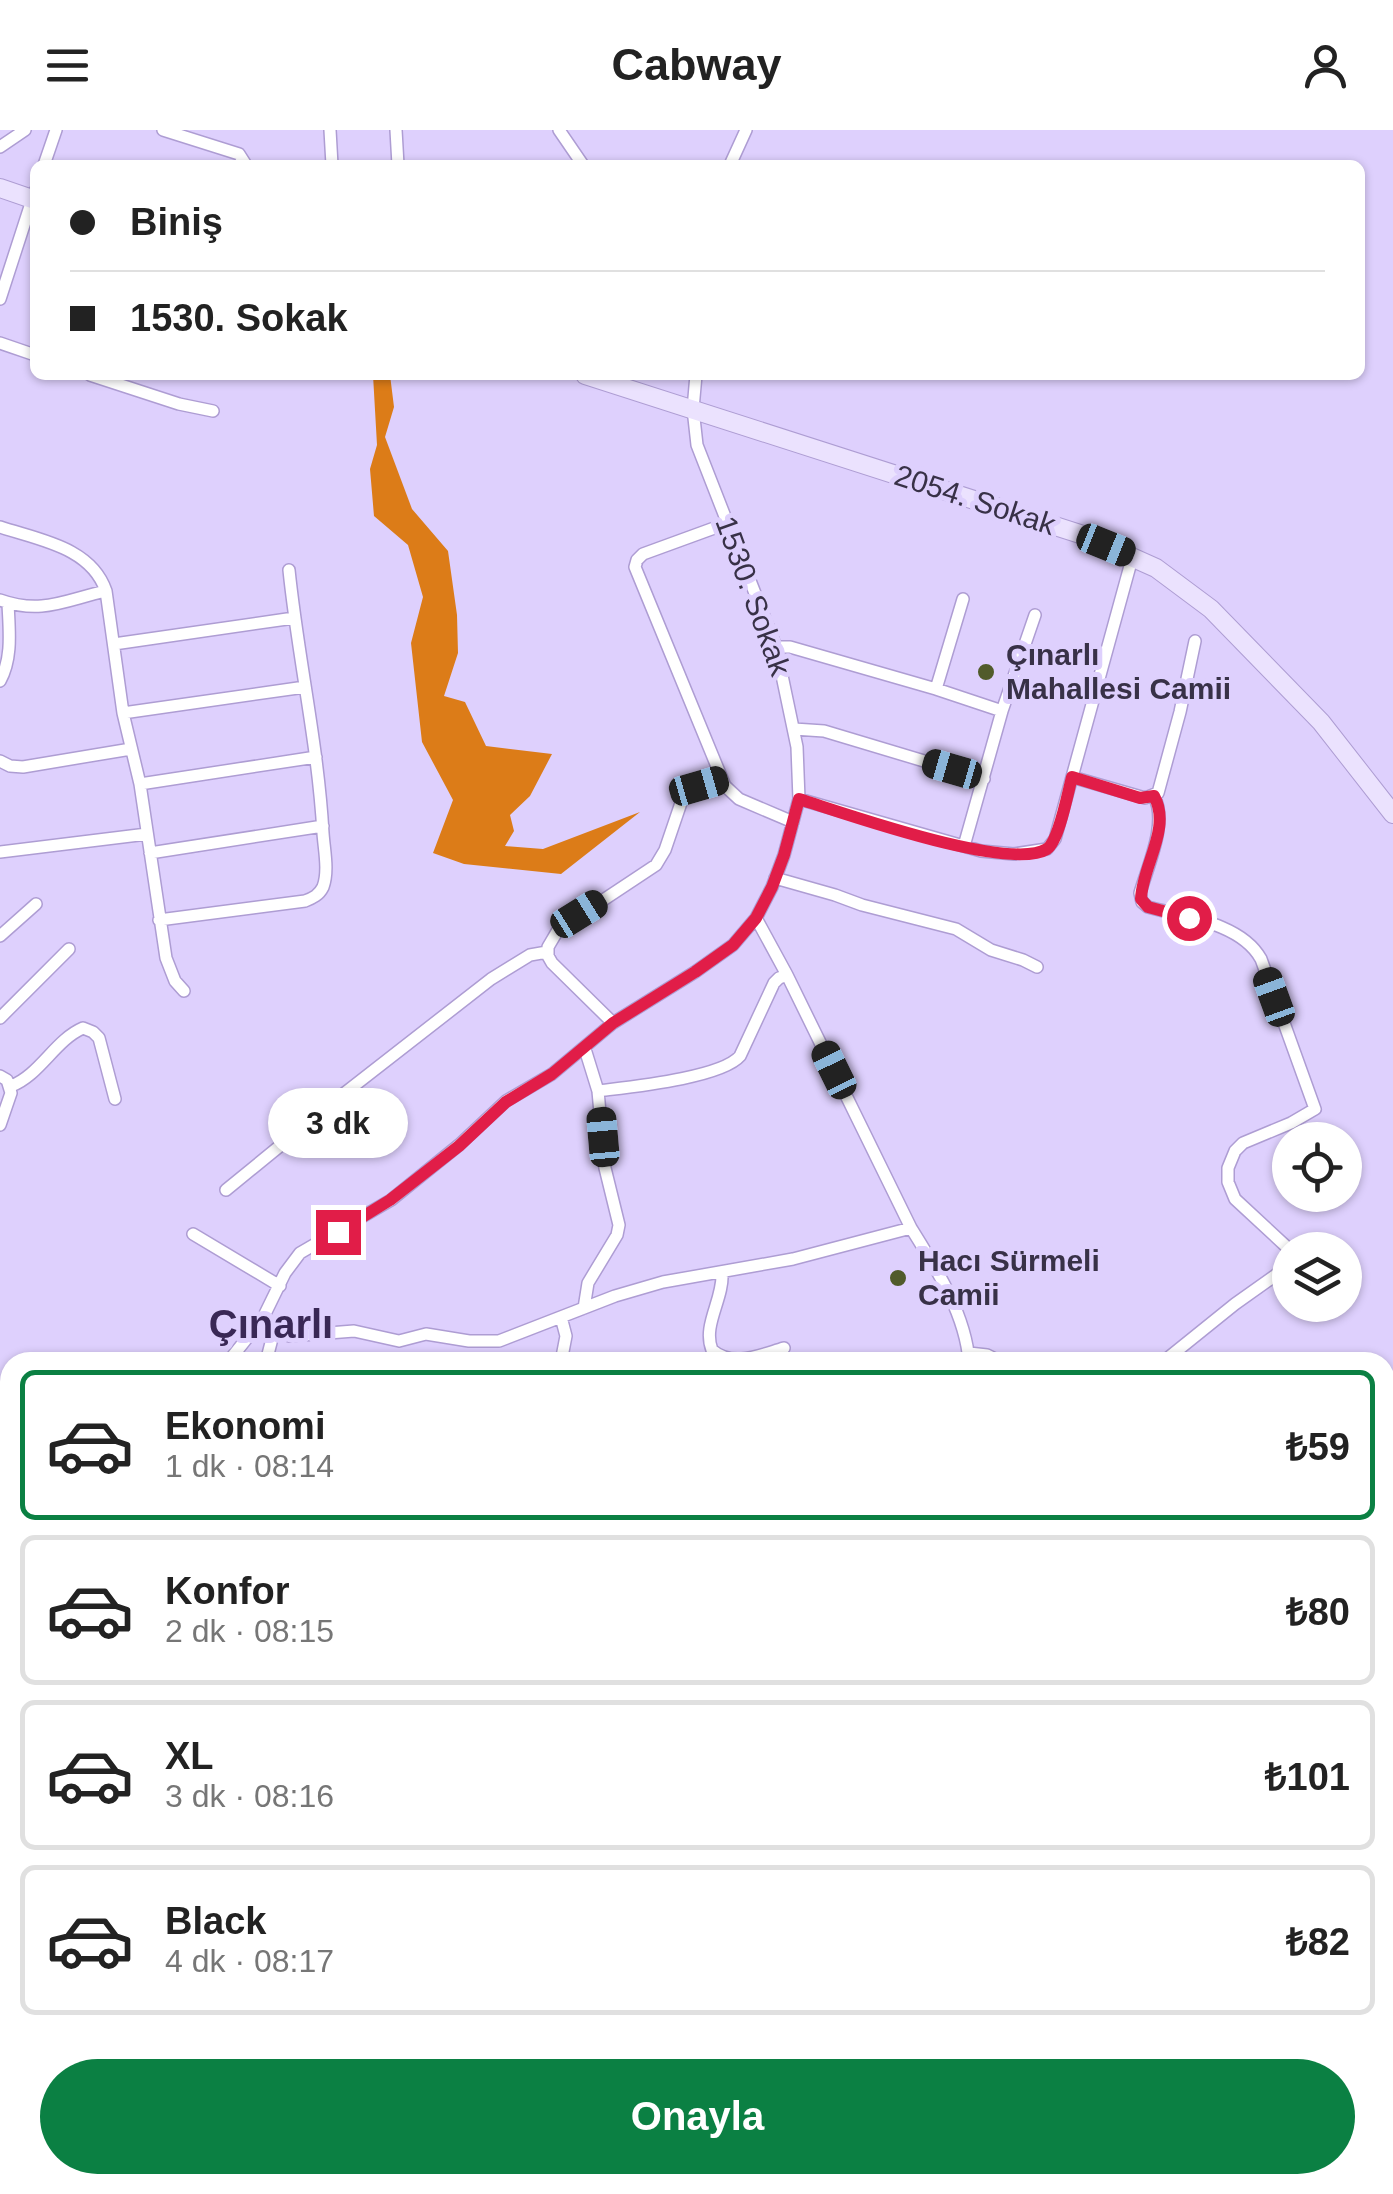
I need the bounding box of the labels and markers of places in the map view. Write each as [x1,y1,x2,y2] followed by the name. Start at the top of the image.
[1006,638,1231,705] place label: Çınarlı Mahallesi Camii
[975,661,997,683] marker: Çınarlı Mahallesi Camii
[918,1244,1100,1311] place label: Hacı Sürmeli Camii
[887,1267,909,1289] marker: Hacı Sürmeli Camii

